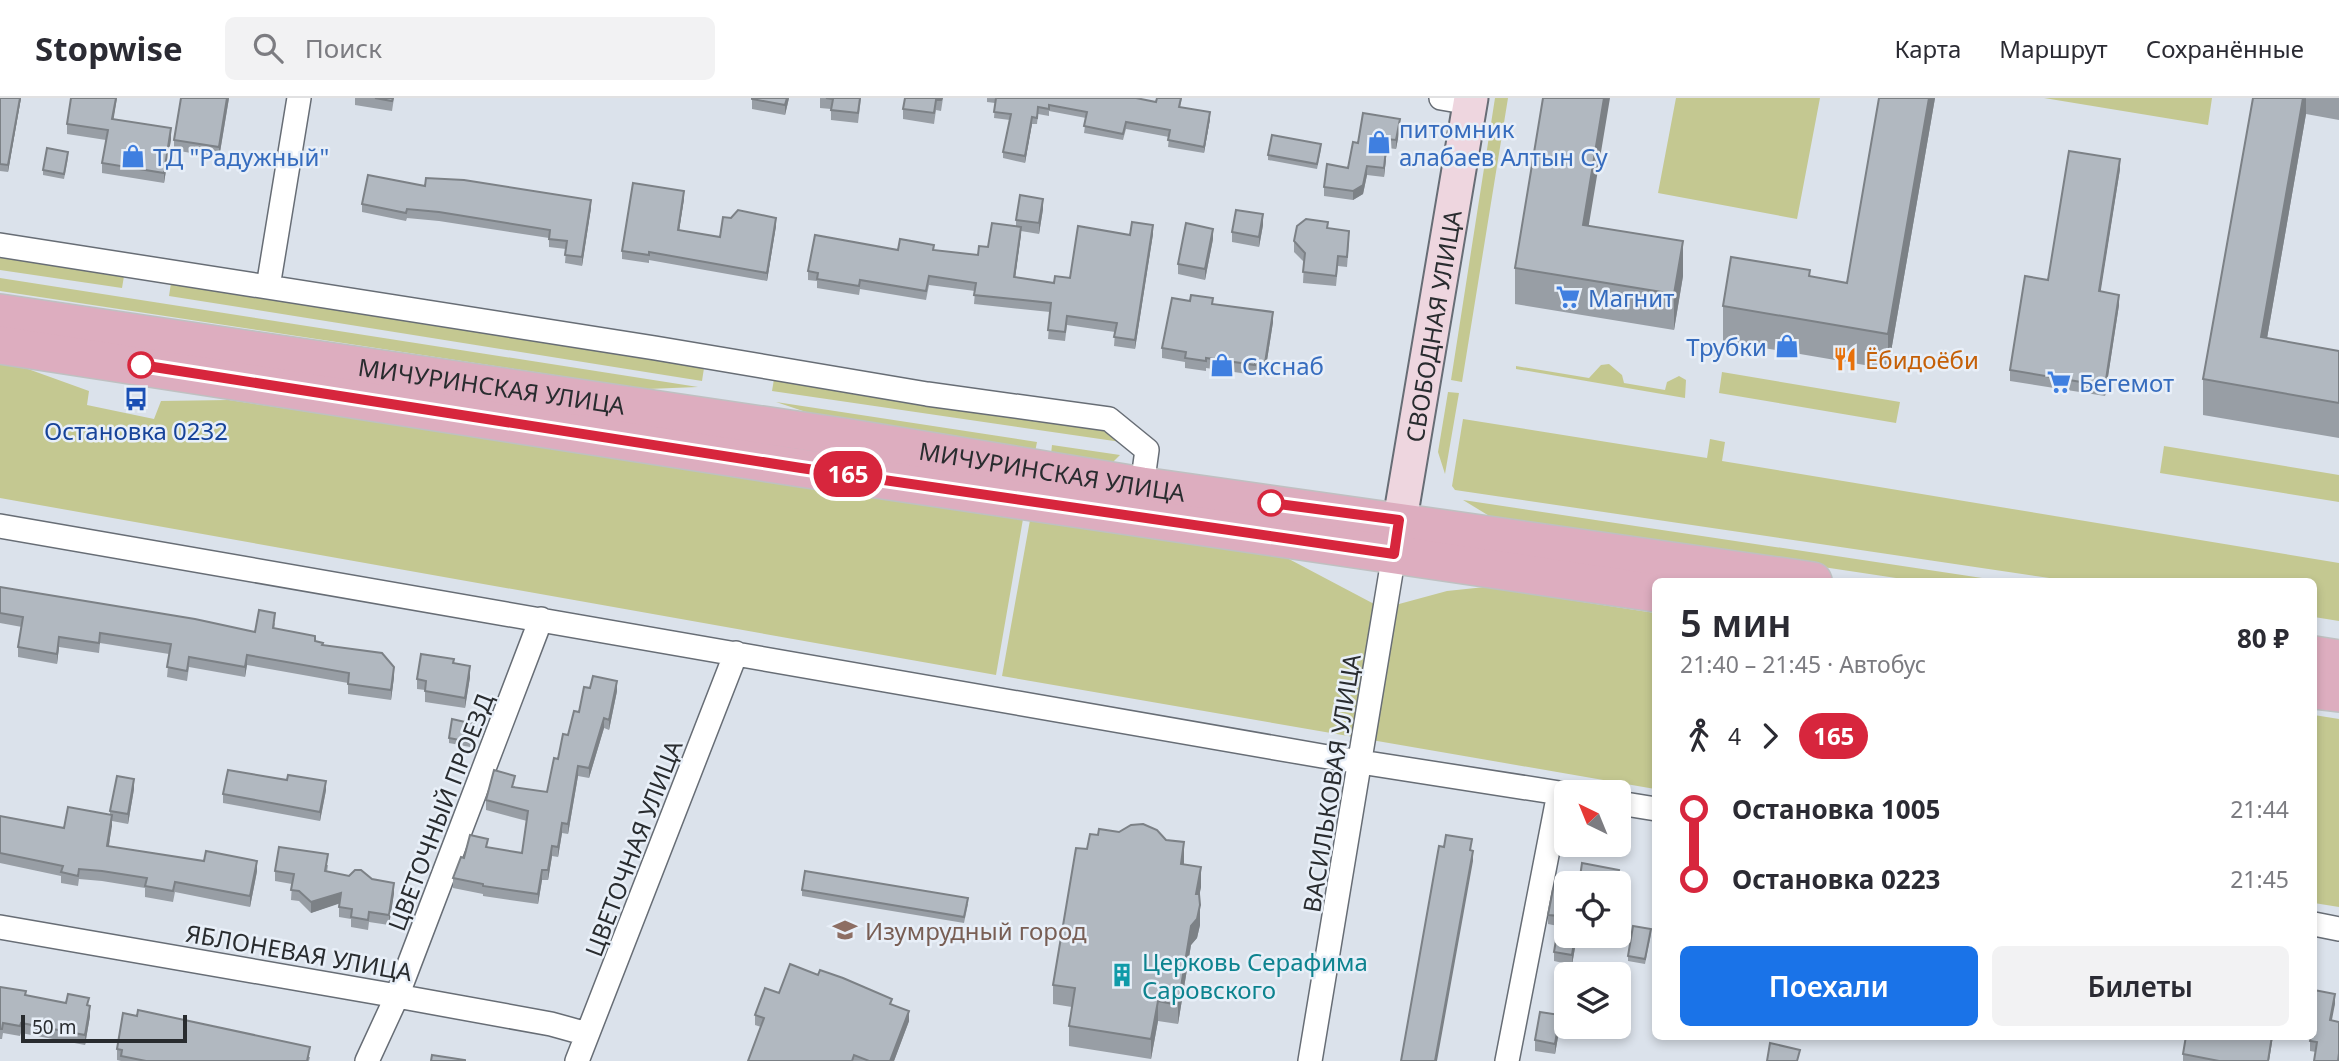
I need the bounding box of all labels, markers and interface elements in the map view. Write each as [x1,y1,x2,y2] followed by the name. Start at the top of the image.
[225,17,715,80] search box
[35,26,183,71] text: Stopwise
[249,29,287,67] icon: search
[305,30,382,66] text: Поиск
[1894,32,1961,65] text: Карта
[1999,32,2108,65] text: Маршрут
[2146,32,2304,65] text: Сохранённые
[1399,112,1609,173] place label: питомник алабаев Алтын Су
[1365,128,1393,156] shop icon: питомник алабаев Алтын Су
[153,140,329,173] place label: ТД "Радужный"
[119,142,147,170] shop icon: ТД "Радужный"
[1397,207,1468,445] street label: СВОБОДНАЯ УЛИЦА
[1588,281,1674,314] place label: Магнит
[1554,283,1582,311] supermarket icon: Магнит
[1686,330,1767,363] place label: Трубки
[1773,332,1801,360] shop icon: Трубки
[1865,343,1979,376] place label: Ёбидоёби
[1831,345,1859,373] restaurant icon: Ёбидоёби
[356,349,628,421] street label: МИЧУРИНСКАЯ УЛИЦА
[1242,349,1324,382] place label: Скснаб
[1208,351,1236,379] shop icon: Скснаб
[128,352,154,378] unlabelled marker
[2079,366,2174,399] place label: Бегемот
[2045,368,2073,396] supermarket icon: Бегемот
[122,385,150,413] bus stop icon: Остановка 0232
[44,414,228,447] place label: Остановка 0232
[917,433,1188,509] street label: МИЧУРИНСКАЯ УЛИЦА
[808,451,888,497] line badge: 165
[827,457,869,490] text: 165
[1258,490,1284,516] unlabelled marker
[1680,596,1792,648] text: 5 мин
[2237,620,2289,656] text: 80 ₽
[1680,648,1926,680] text: 21:40 – 21:45 · Автобус
[1294,651,1368,915] street label: ВАСИЛЬКОВАЯ УЛИЦА
[380,688,501,935] street label: ЦВЕТОЧНЫЙ ПРОЕЗД
[1680,717,1718,755] icon: walk
[1751,717,1789,755] icon: forward
[1813,719,1854,752] text: 165
[1728,720,1741,752] text: 4
[577,734,690,961] street label: ЦВЕТОЧНАЯ УЛИЦА
[1554,780,1631,858] north arrow
[1554,780,1631,1039] map controls
[1732,791,1940,827] text: Остановка 1005
[2230,793,2289,825] text: 21:44
[1732,861,1940,897] text: Остановка 0223
[2230,863,2289,895] text: 21:45
[1554,871,1631,948] button: locate
[865,914,1087,947] place label: Изумрудный город
[183,916,415,988] street label: ЯБЛОНЕВАЯ УЛИЦА
[831,916,859,944] school or university icon: Изумрудный город
[1142,945,1368,1006] place label: Церковь Серафима Саровского
[1680,946,1978,1026] button: Поехали
[1992,946,2289,1026] button: Билеты
[1108,961,1136,989] building icon: Церковь Серафима Саровского
[1554,962,1631,1039] button: layers
[21,1012,187,1044] scale bar
[32,1014,76,1040] text: 50 m

